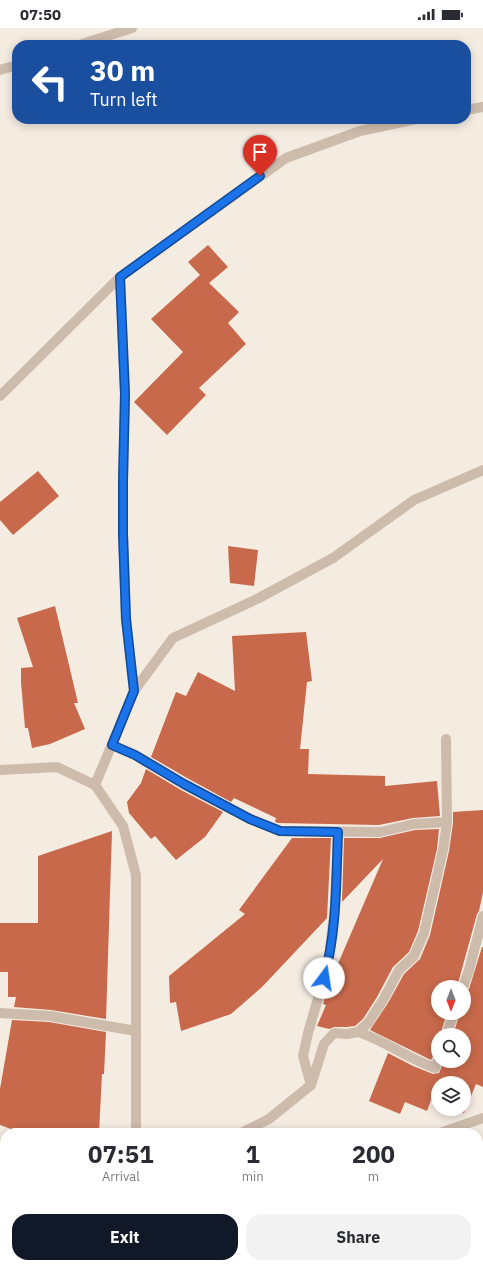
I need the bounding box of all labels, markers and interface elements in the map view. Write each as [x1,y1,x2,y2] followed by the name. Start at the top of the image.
[20,5,61,24] text: 07:50
[90,52,155,89] text: 30 m
[24,56,76,108] icon: left
[90,88,158,111] text: Turn left
[243,135,277,176] pin
[249,141,271,163] icon: arrive
[303,957,345,999] position arrow
[431,980,471,1020] north arrow
[431,980,471,1116] map controls
[431,1028,471,1068] button: search
[431,1076,471,1116] button: layers
[88,1138,154,1170] text: 07:51
[245,1138,260,1170] text: 1
[352,1138,395,1170] text: 200
[102,1168,140,1185] text: Arrival
[242,1168,264,1185] text: min
[368,1168,379,1185] text: m
[12,1214,238,1260] button: Exit
[246,1214,471,1260] button: Share

